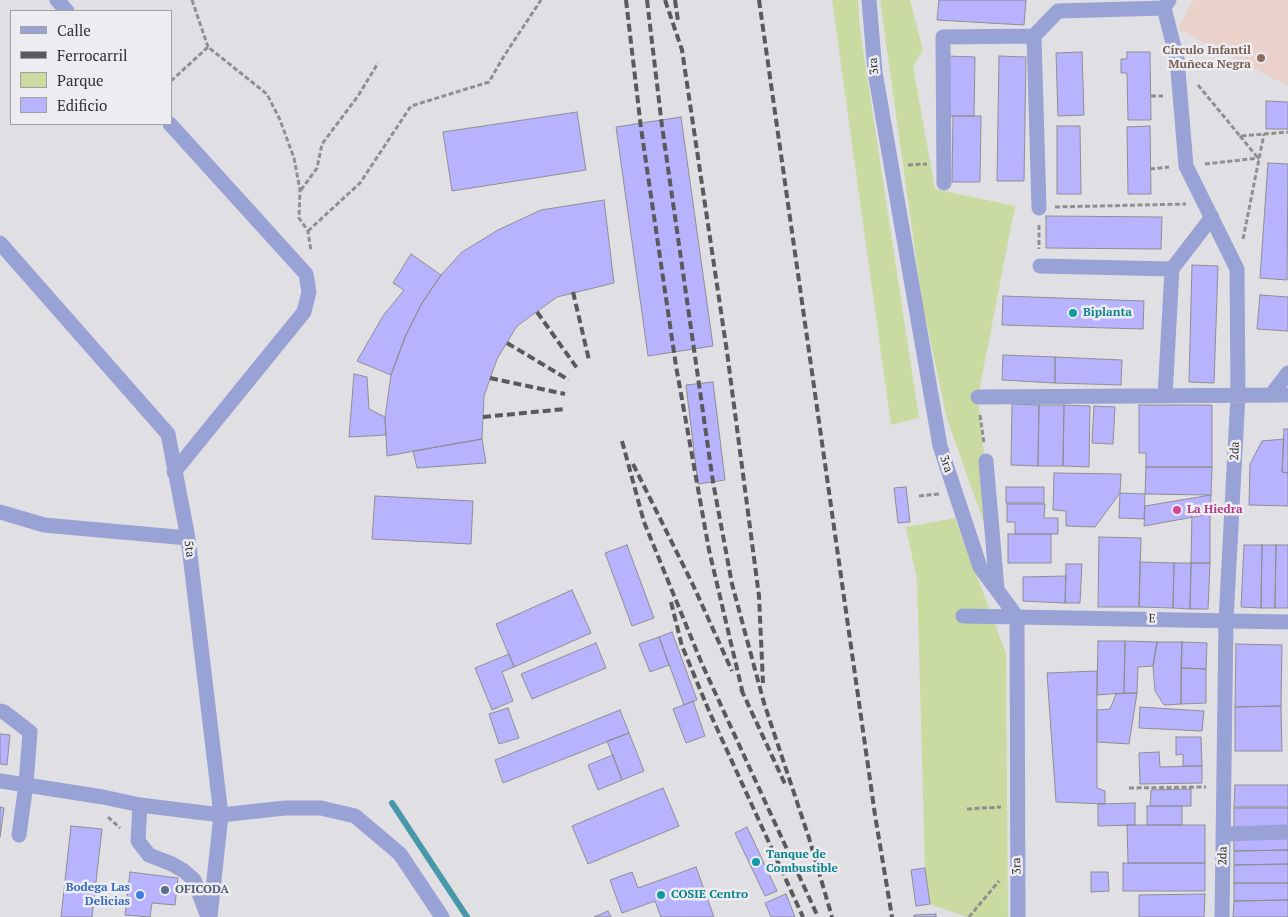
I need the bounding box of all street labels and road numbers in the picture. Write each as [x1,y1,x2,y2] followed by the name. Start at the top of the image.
[866,57,882,75] street label: 3ra
[1227,441,1243,461] street label: 2da
[936,454,956,474] street label: 3ra
[181,540,197,558] street label: 5ta
[1148,612,1156,626] street label: E
[1216,846,1230,866] street label: 2da
[1010,857,1024,875] street label: 3ra

